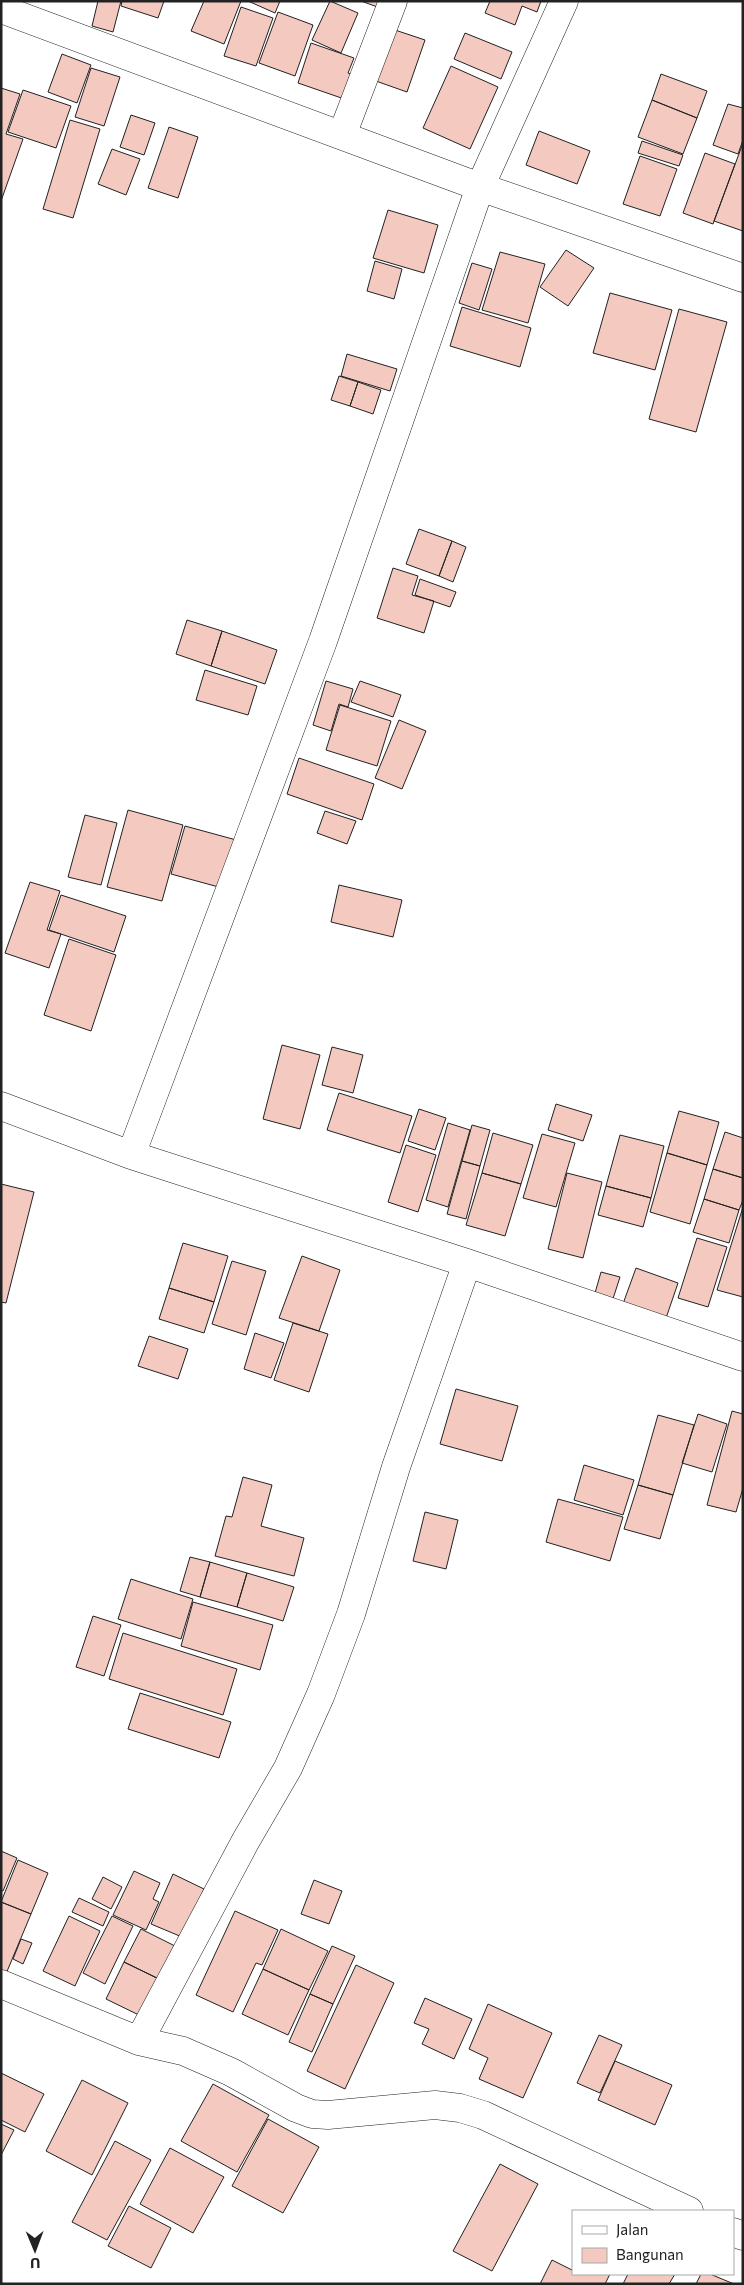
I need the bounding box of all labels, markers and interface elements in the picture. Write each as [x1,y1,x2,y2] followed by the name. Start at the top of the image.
[572,2210,734,2275] legend
[616,2220,648,2238] text: Jalan
[10,2225,60,2275] north arrow
[616,2245,684,2263] text: Bangunan
[30,2255,40,2272] text: U

